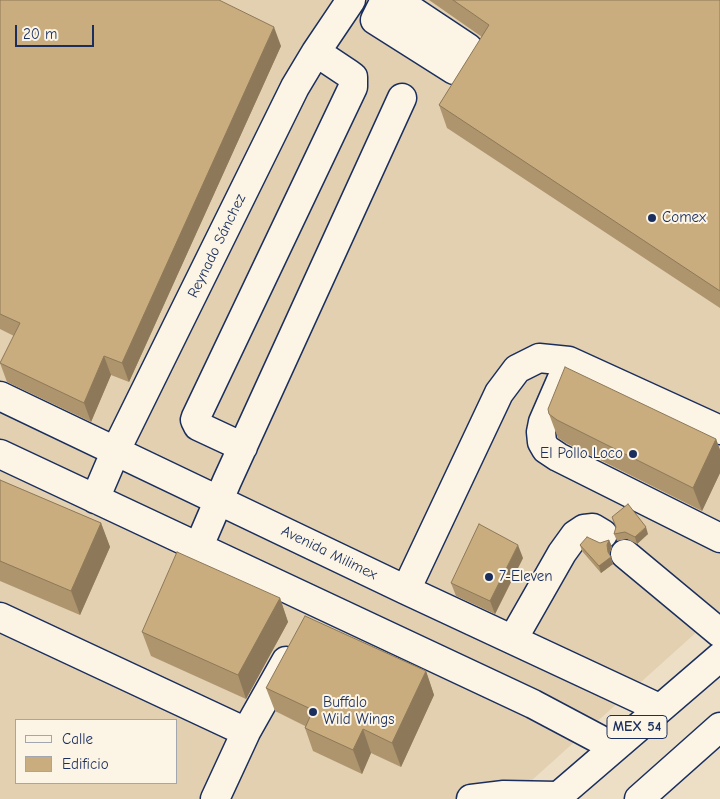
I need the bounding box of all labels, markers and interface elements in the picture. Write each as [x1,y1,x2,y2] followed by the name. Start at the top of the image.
[18,15,96,47] scale bar
[23,25,57,43] text: 20 m
[184,191,250,301] street label: Reynado Sánchez
[662,209,706,227] place label: Comex
[646,212,658,224] marker: Comex
[540,445,623,463] place label: El Pollo Loco
[627,448,639,460] marker: El Pollo Loco
[278,522,380,584] street label: Avenida Milimex
[499,568,553,586] place label: 7-Eleven
[483,571,495,583] marker: 7-Eleven
[323,694,395,729] place label: Buffalo Wild Wings
[307,706,319,718] marker: Buffalo Wild Wings
[607,716,667,739] road number: MEX 54
[15,719,178,784] legend
[62,730,93,748] text: Calle
[62,755,109,773] text: Edificio

